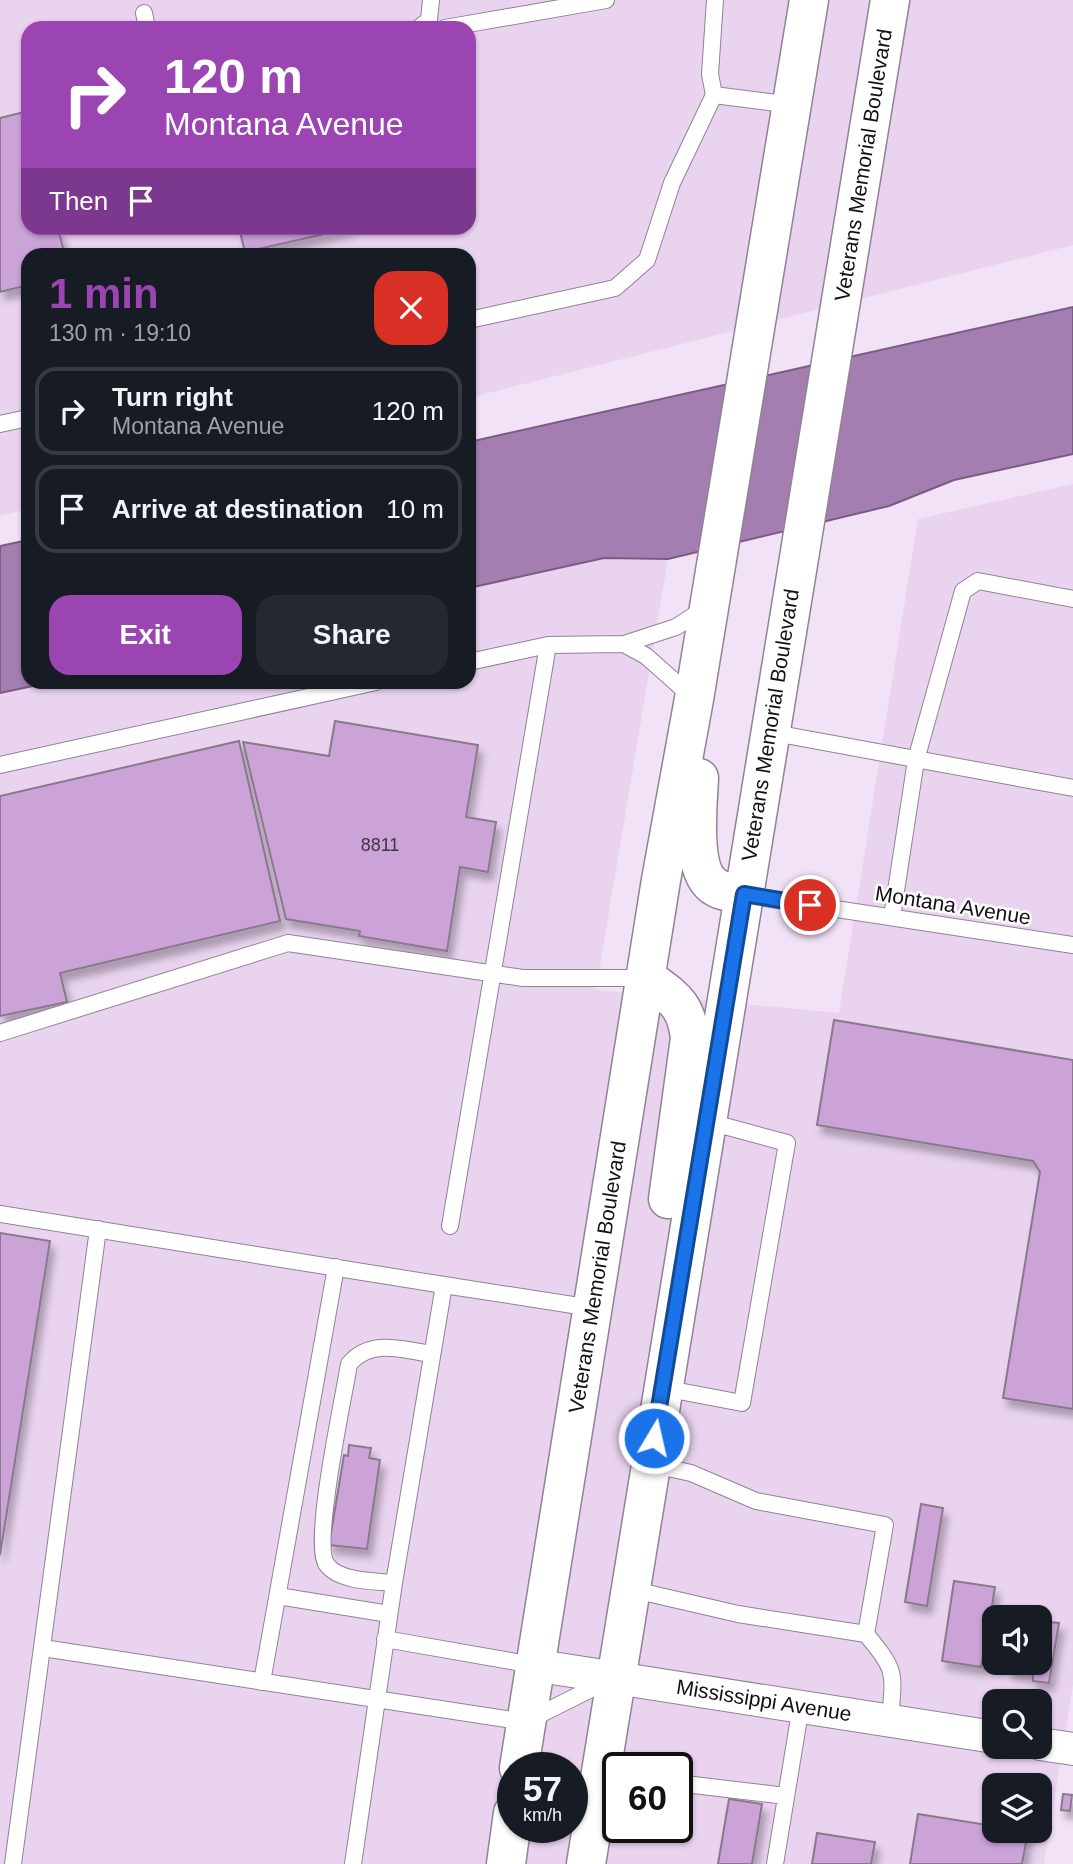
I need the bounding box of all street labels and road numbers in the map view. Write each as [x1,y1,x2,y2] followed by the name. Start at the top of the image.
[830,27,896,303] street label: Veterans Memorial Boulevard
[737,587,803,863] street label: Veterans Memorial Boulevard
[874,881,1032,929] street label: Montana Avenue
[564,1139,630,1415] street label: Veterans Memorial Boulevard
[675,1675,853,1725] street label: Mississippi Avenue

